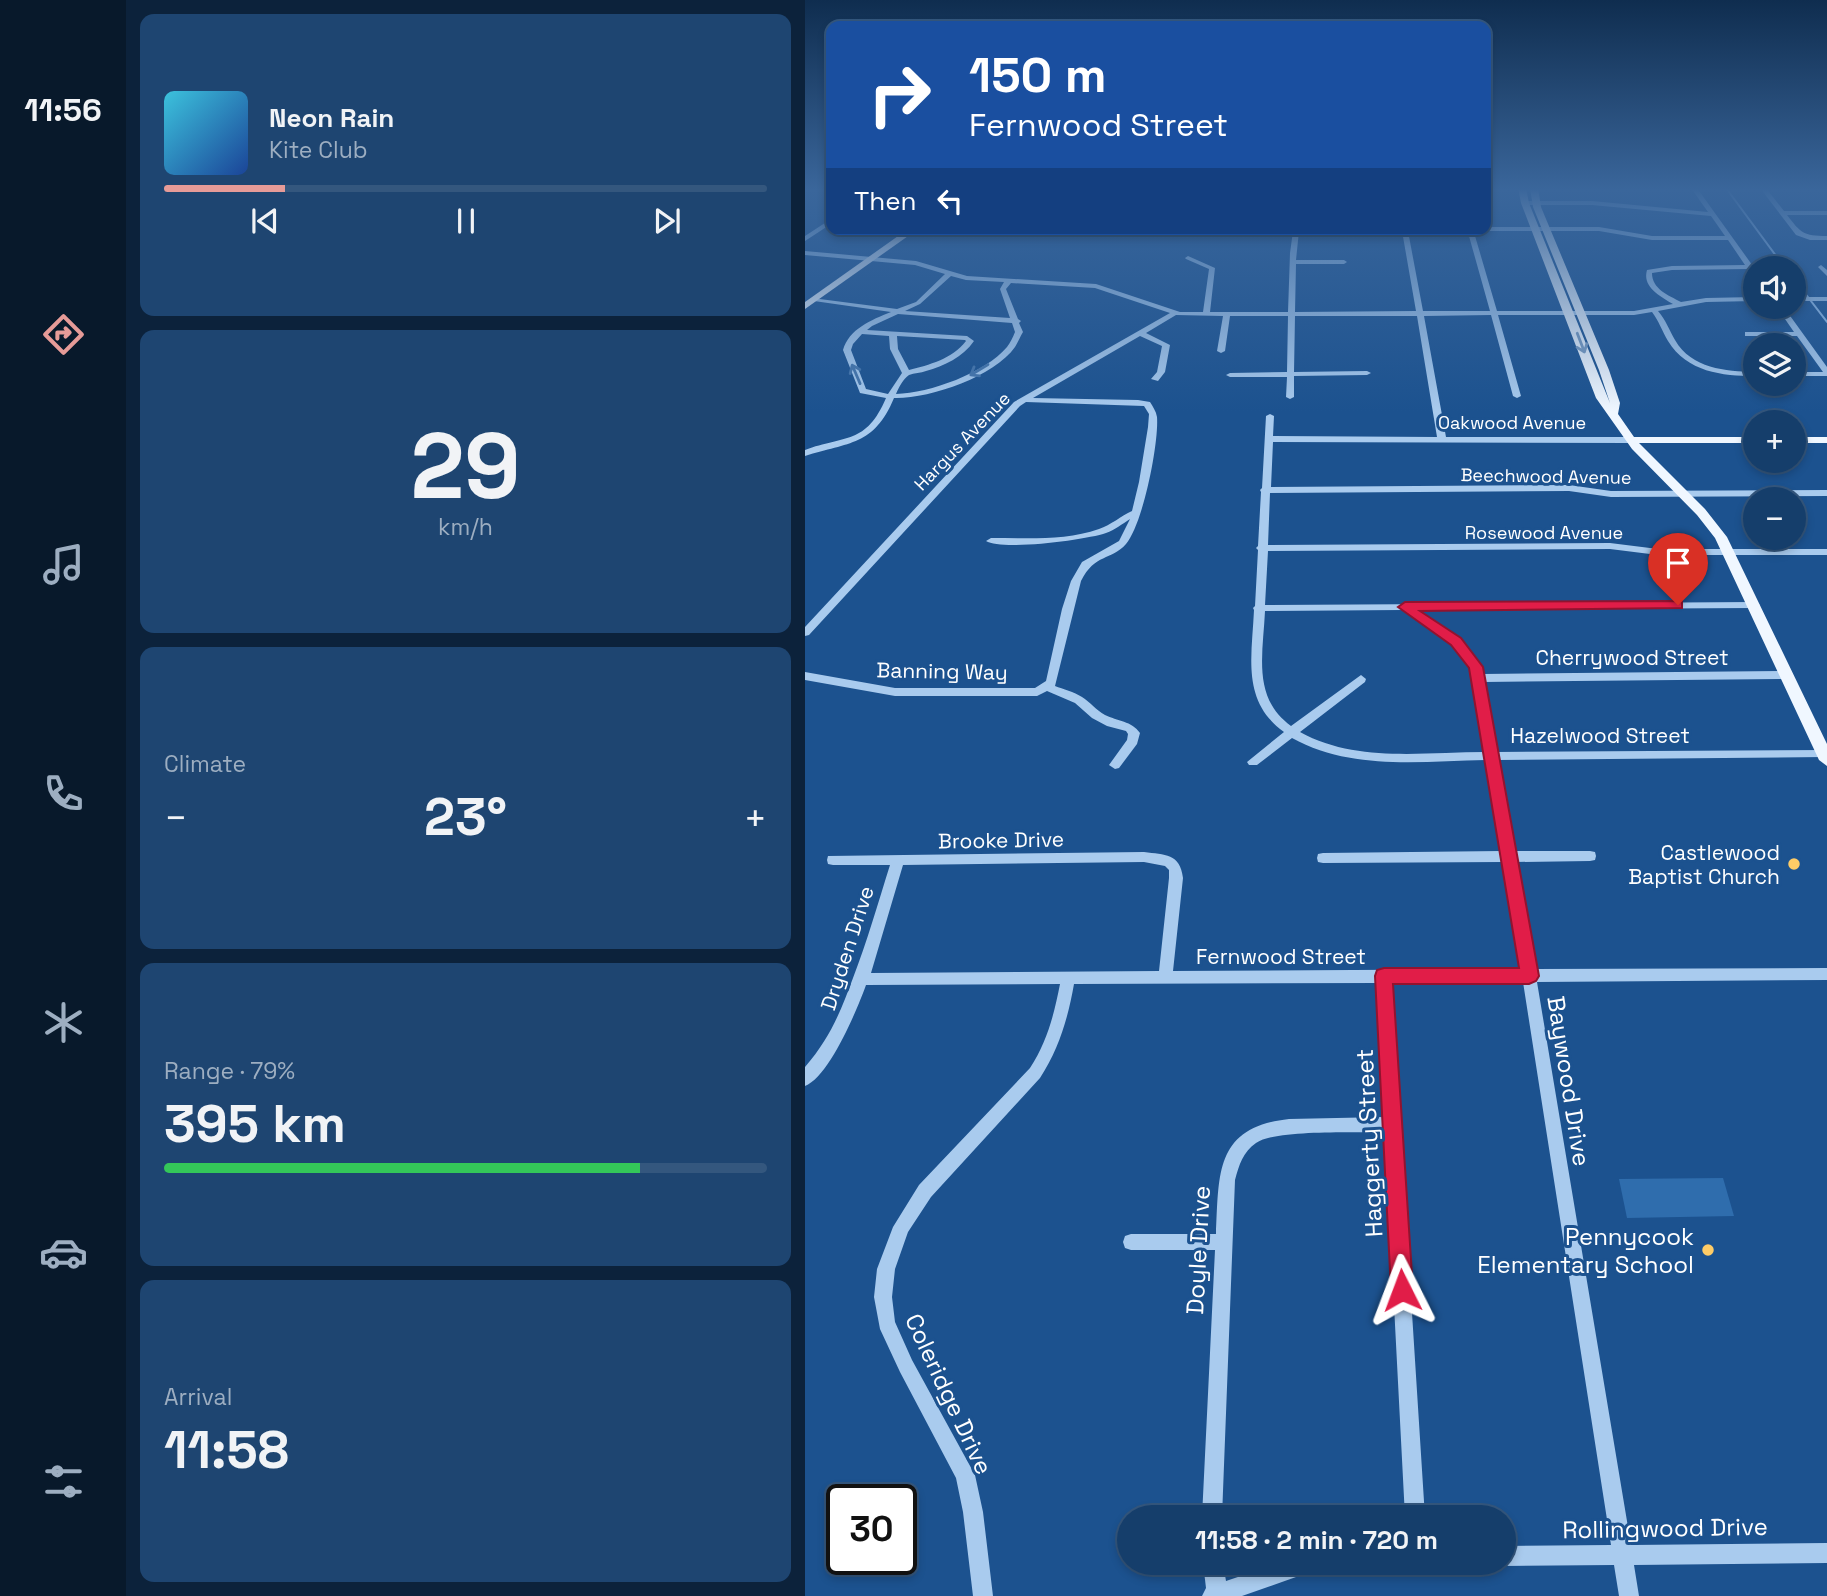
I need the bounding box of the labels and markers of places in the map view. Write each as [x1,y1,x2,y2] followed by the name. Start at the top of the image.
[1648,533,1708,605] pin
[1628,839,1780,890] place label: Castlewood Baptist Church
[1786,856,1802,872] marker: Castlewood Baptist Church
[1477,1221,1694,1280] place label: Pennycook Elementary School
[1700,1242,1716,1258] marker: Pennycook Elementary School

